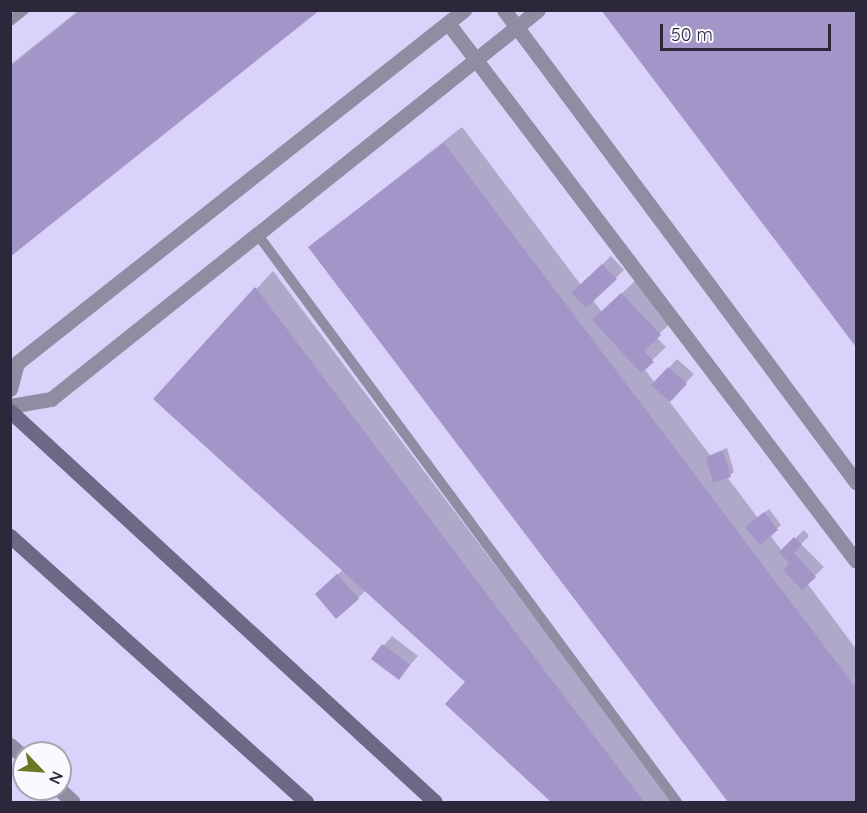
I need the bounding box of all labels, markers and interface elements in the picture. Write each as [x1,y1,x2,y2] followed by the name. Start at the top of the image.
[663,12,834,50] scale bar
[671,23,713,46] text: 50 m
[12,741,72,801] north arrow
[45,768,68,787] text: N

